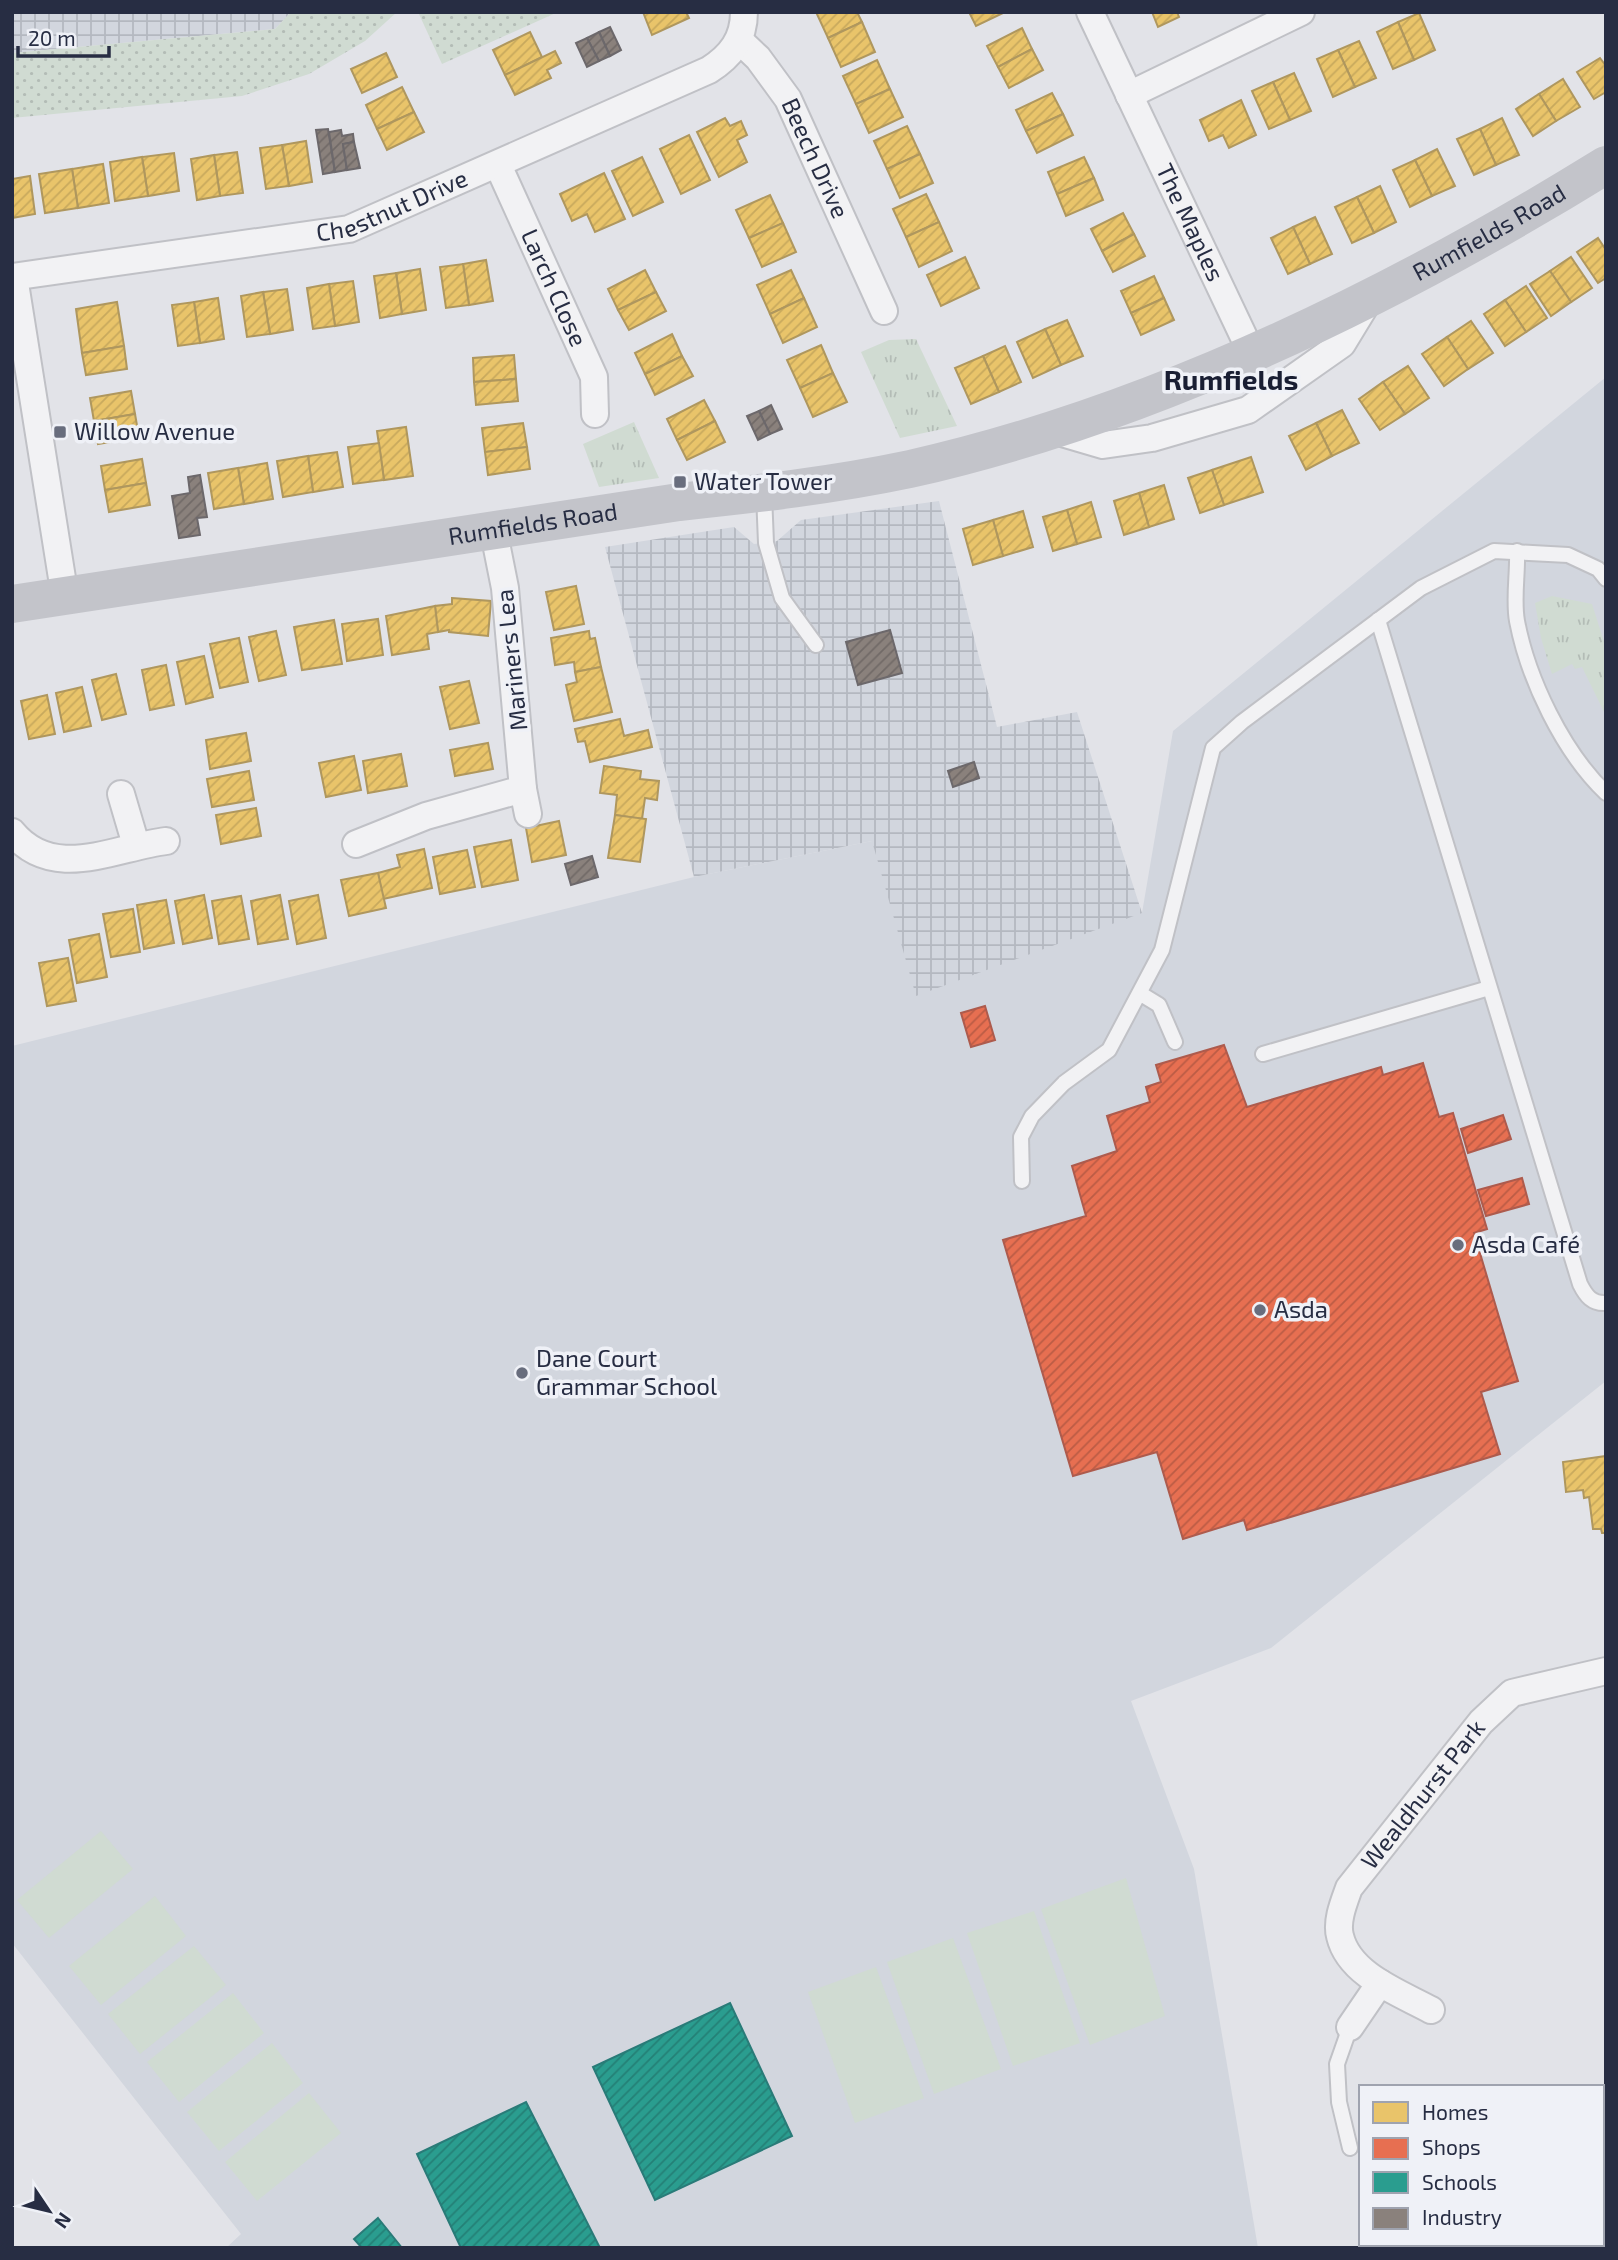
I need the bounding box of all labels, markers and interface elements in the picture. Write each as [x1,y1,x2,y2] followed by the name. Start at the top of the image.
[18,14,108,58] scale bar
[28,25,76,50] text: 20 m
[776,93,856,222] street label: Beech Drive
[1151,159,1231,285] street label: The Maples
[314,163,471,247] street label: Chestnut Drive
[1407,177,1570,286] street label: Rumfields Road
[516,224,594,350] street label: Larch Close
[1164,362,1298,396] district label: Rumfields
[74,416,235,445] place label: Willow Avenue
[52,424,68,440] marker: Willow Avenue
[694,466,833,495] place label: Water Tower
[672,474,688,490] marker: Water Tower
[446,496,619,550] street label: Rumfields Road
[489,588,532,732] street label: Mariners Lea
[1472,1229,1580,1258] place label: Asda Café
[1450,1237,1466,1253] marker: Asda Café
[1274,1294,1328,1323] place label: Asda
[1252,1302,1268,1318] marker: Asda
[536,1343,717,1400] place label: Dane Court Grammar School
[514,1365,530,1381] marker: Dane Court Grammar School
[1354,1713,1490,1874] street label: Wealdhurst Park
[1359,2085,1604,2246] legend
[1422,2099,1488,2124] text: Homes
[1422,2134,1481,2159] text: Shops
[1422,2169,1497,2194] text: Schools
[14,2176,84,2246] north arrow
[1422,2204,1502,2229] text: Industry
[50,2209,77,2233] text: N

